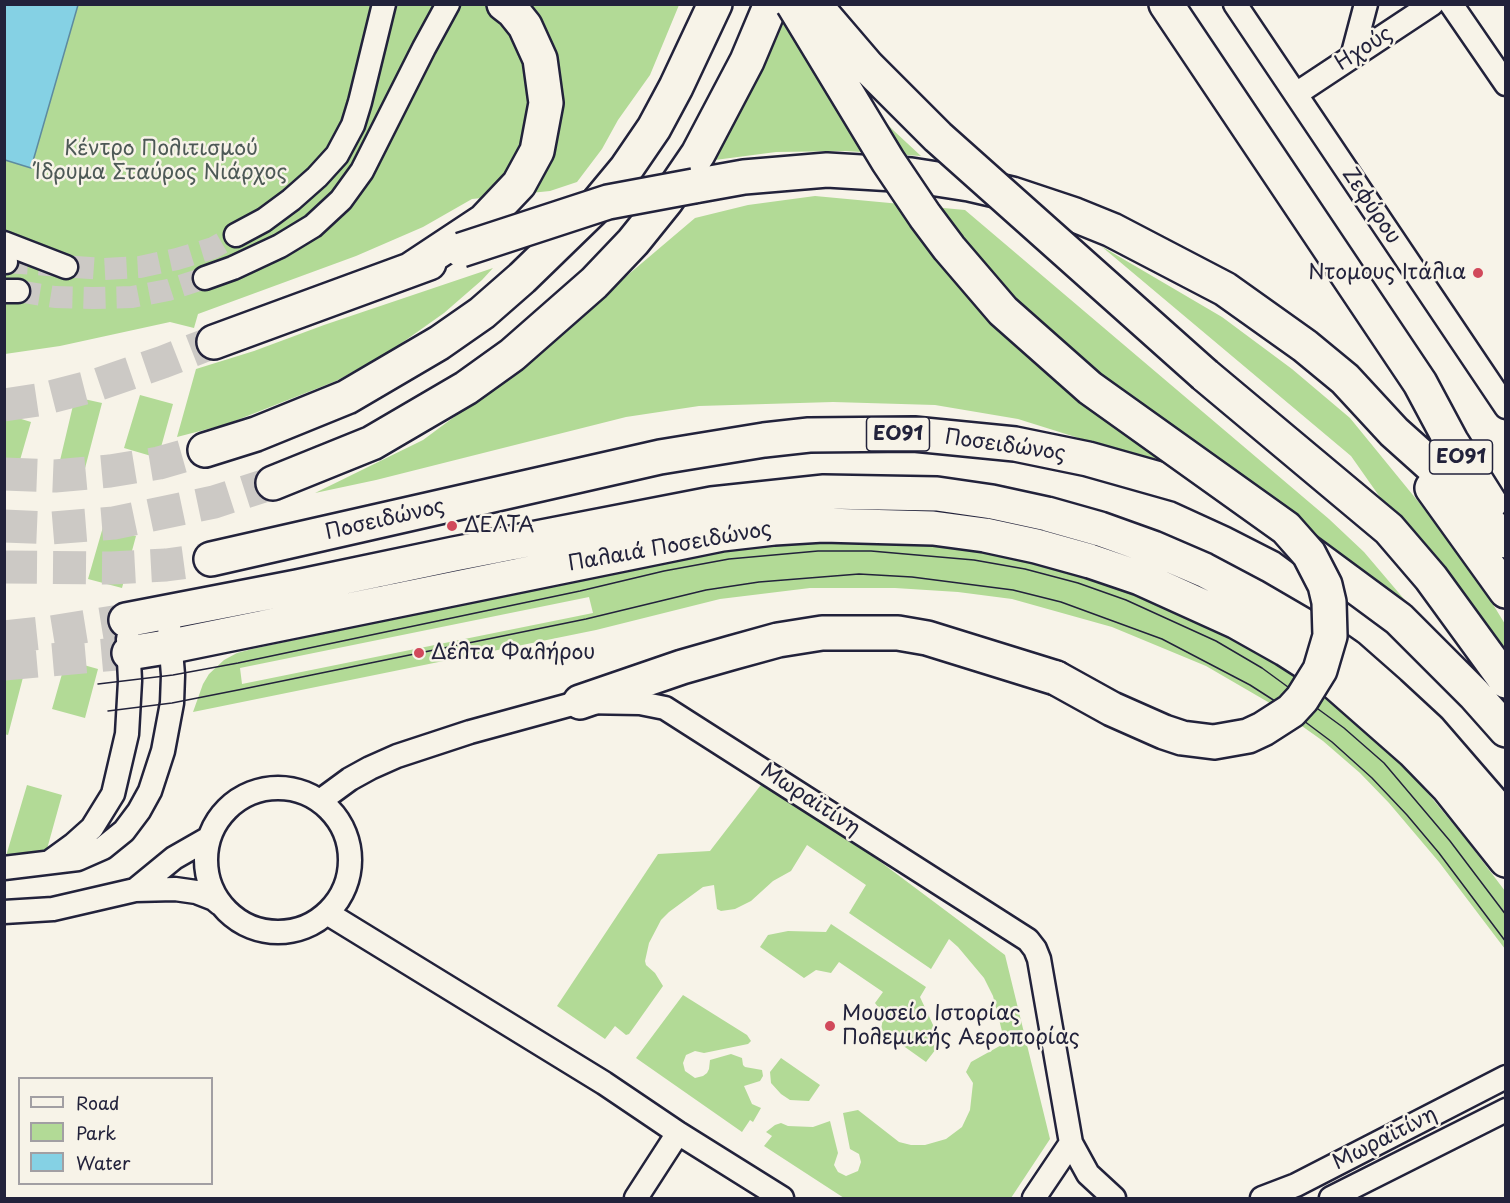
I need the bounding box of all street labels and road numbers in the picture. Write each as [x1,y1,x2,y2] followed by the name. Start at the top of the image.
[1331,21,1397,77] street label: Ηχούς
[1336,163,1406,249] street label: Ζεφύρου
[866,417,930,451] road number: ΕΟ91
[943,425,1067,467] street label: Ποσειδώνος
[1430,440,1492,474] road number: ΕΟ91
[323,494,447,546] street label: Ποσειδώνος
[566,517,774,577] street label: Παλαιά Ποσειδώνος
[756,759,864,841] street label: Μωραϊτίνη
[1329,1102,1441,1176] street label: Μωραϊτίνη

